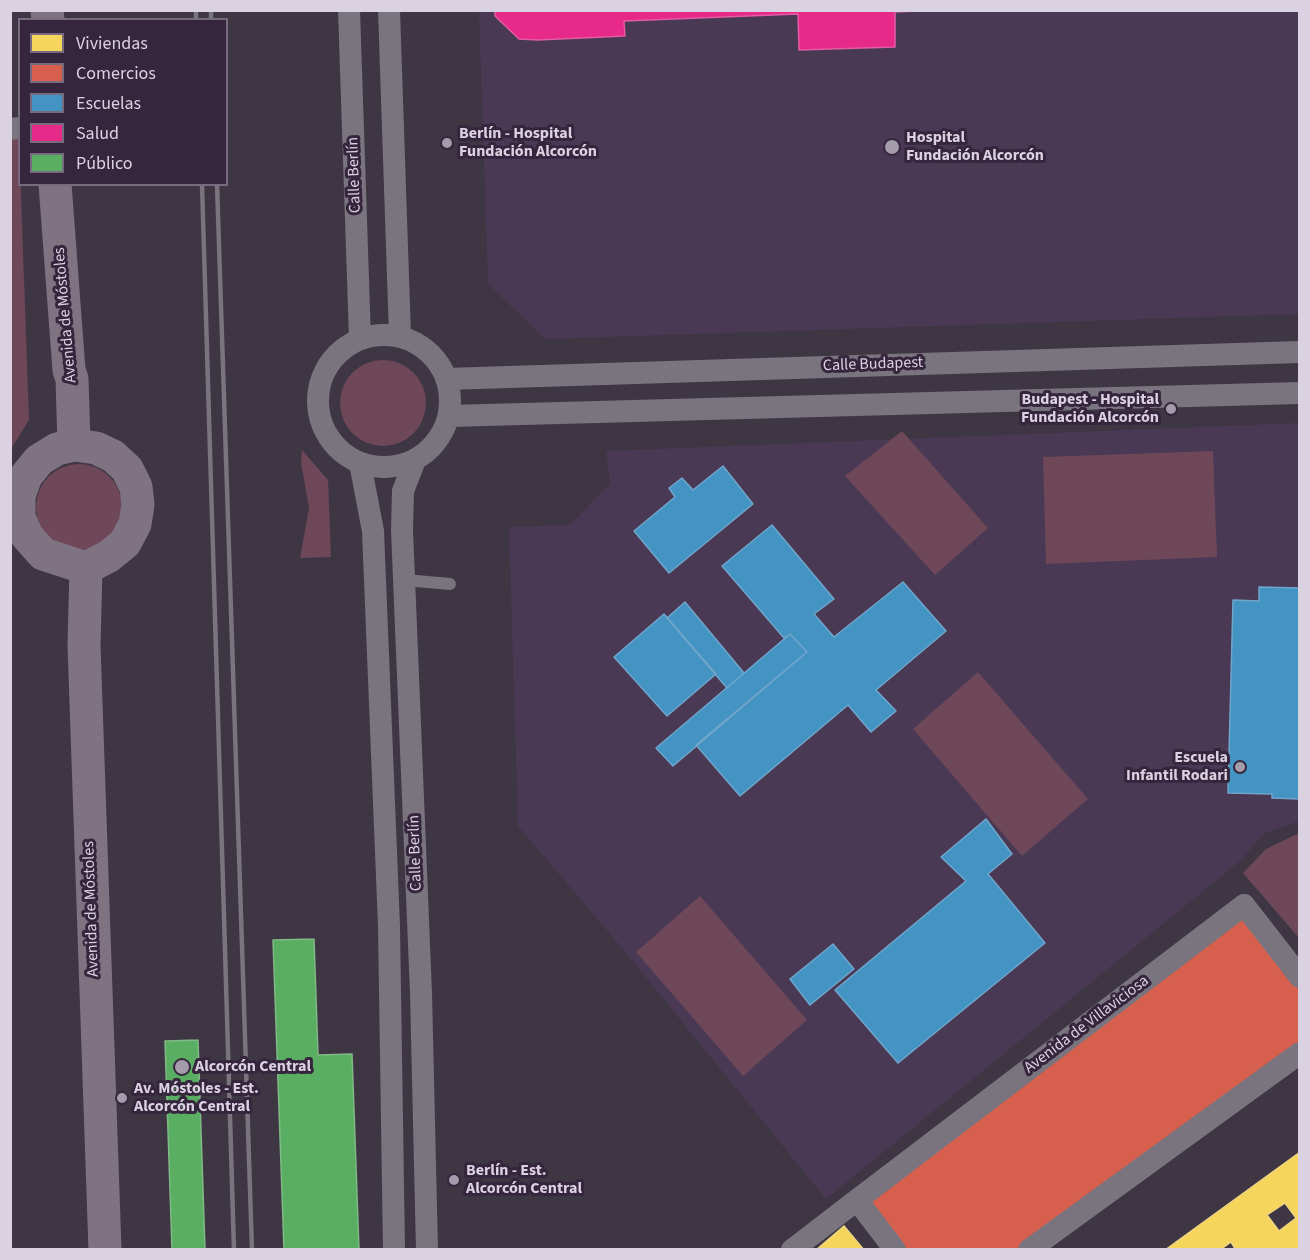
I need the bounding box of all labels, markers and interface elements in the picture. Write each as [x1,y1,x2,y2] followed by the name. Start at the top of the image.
[18,18,228,186] legend
[76,31,148,56] text: Viviendas
[76,61,156,86] text: Comercios
[76,91,141,116] text: Escuelas
[76,121,119,146] text: Salud
[459,124,597,162] place label: Berlín - Hospital Fundación Alcorcón
[906,128,1044,166] place label: Hospital Fundación Alcorcón
[440,136,454,150] marker: Berlín - Hospital Fundación Alcorcón
[344,137,366,213] street label: Calle Berlín
[883,138,901,156] marker: Hospital Fundación Alcorcón
[76,151,133,176] text: Público
[51,246,81,384] street label: Avenida de Móstoles
[823,354,923,376] street label: Calle Budapest
[1021,390,1159,428] place label: Budapest - Hospital Fundación Alcorcón
[1164,402,1178,416] marker: Budapest - Hospital Fundación Alcorcón
[1126,748,1228,786] place label: Escuela Infantil Rodari
[1233,760,1247,774] marker: Escuela Infantil Rodari
[405,815,427,891] street label: Calle Berlín
[80,841,104,977] street label: Avenida de Móstoles
[1021,972,1153,1078] street label: Avenida de Villaviciosa
[195,1057,311,1077] place label: Alcorcón Central
[173,1058,191,1076] marker: Alcorcón Central
[134,1079,259,1117] place label: Av. Móstoles - Est. Alcorcón Central
[115,1091,129,1105] marker: Av. Móstoles - Est. Alcorcón Central
[466,1161,582,1199] place label: Berlín - Est. Alcorcón Central
[447,1173,461,1187] marker: Berlín - Est. Alcorcón Central

